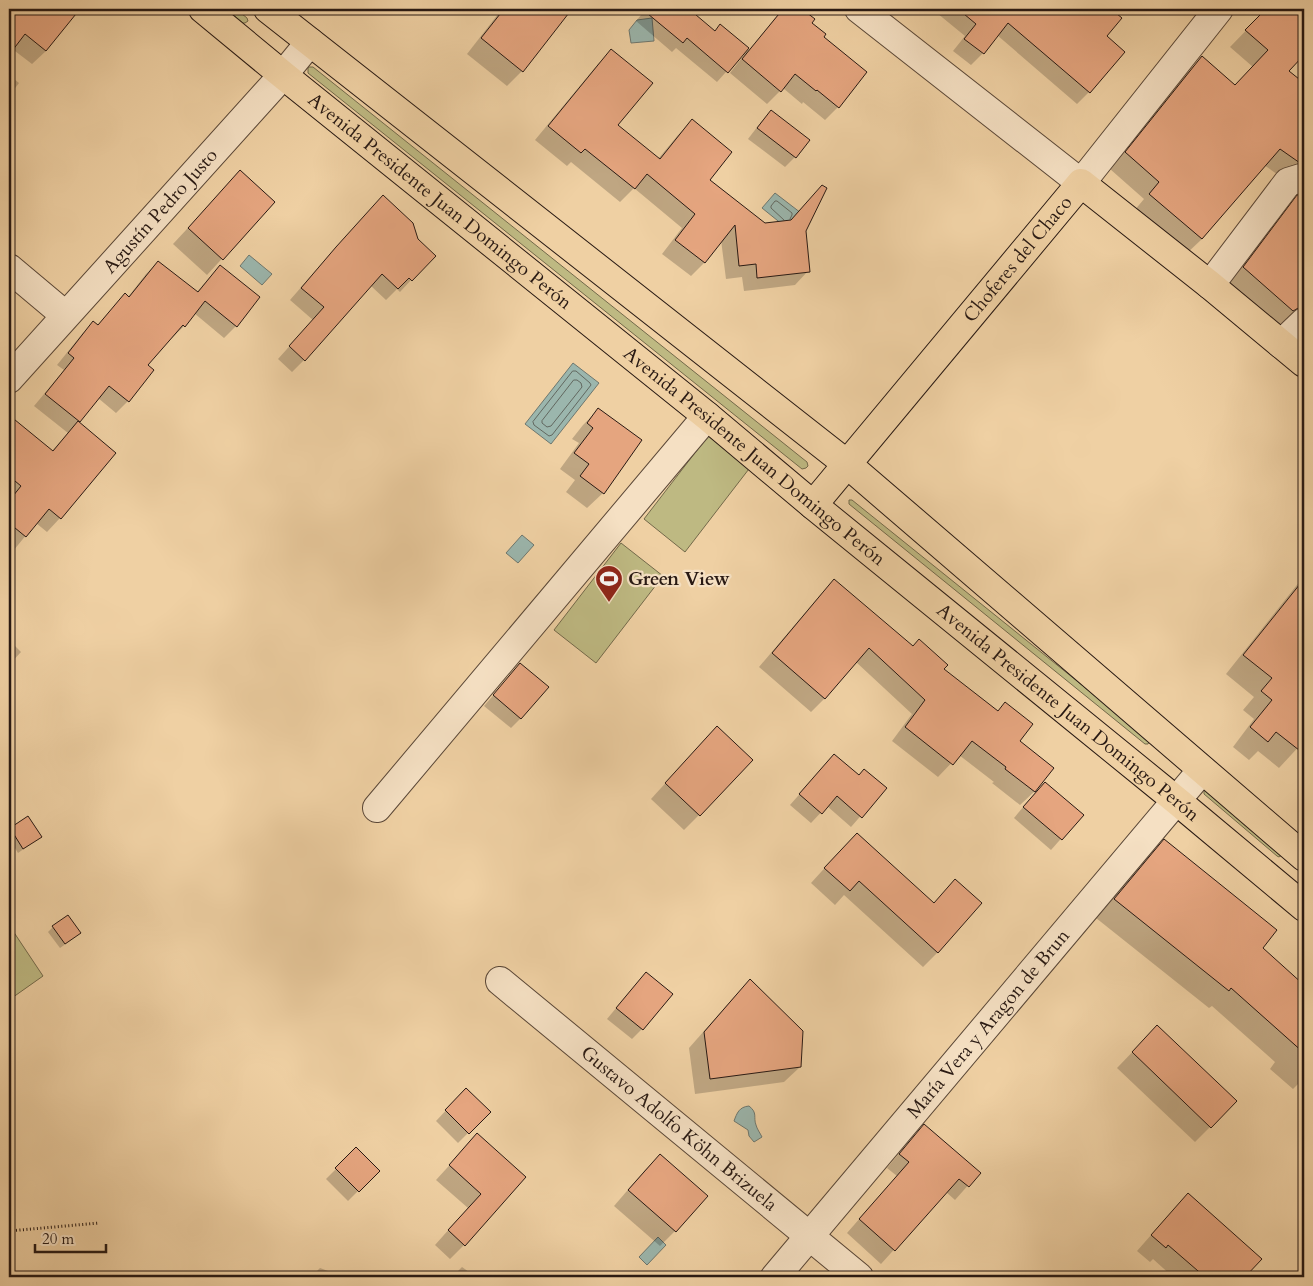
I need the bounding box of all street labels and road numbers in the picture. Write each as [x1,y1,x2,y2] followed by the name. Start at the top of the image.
[302,87,578,316] street label: Avenida Presidente Juan Domingo Perón
[97,143,224,279] street label: Agustín Pedro Justo
[957,190,1078,328] street label: Choferes del Chaco
[618,341,891,572] street label: Avenida Presidente Juan Domingo Perón
[931,598,1205,828] street label: Avenida Presidente Juan Domingo Perón
[901,923,1076,1124] street label: María Vera y Aragon de Brun
[575,1040,783,1217] street label: Gustavo Adolfo Köhn Brizuela

